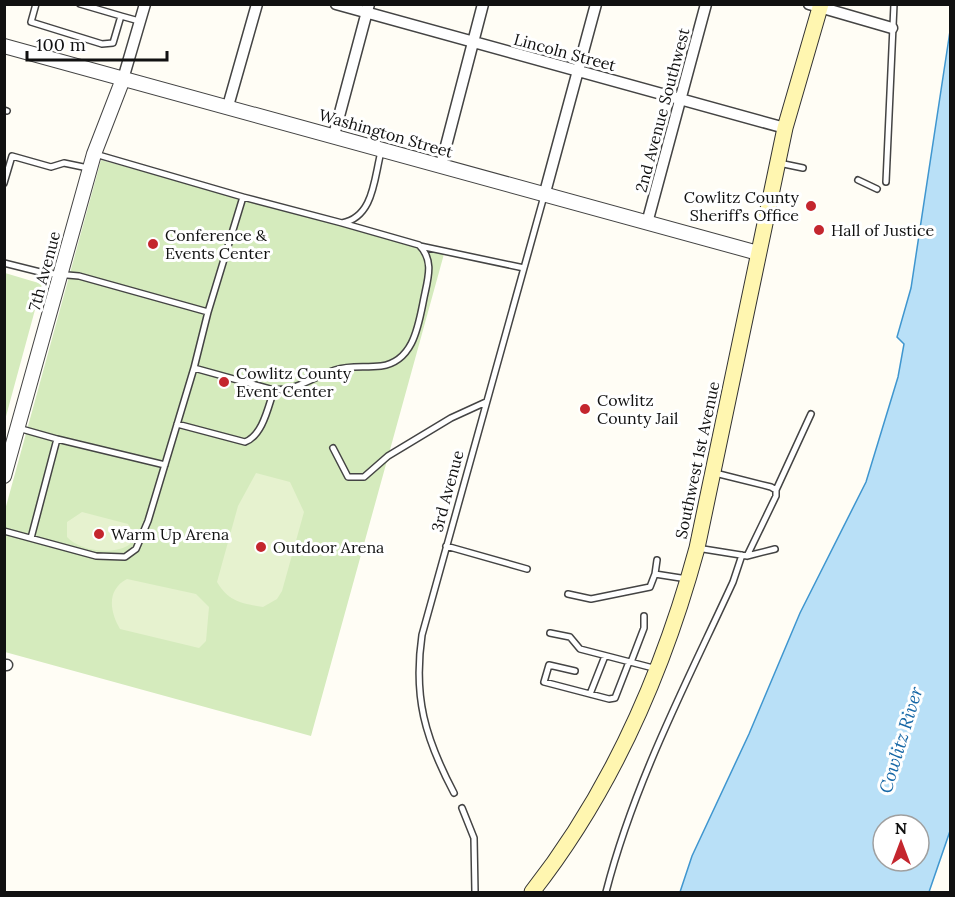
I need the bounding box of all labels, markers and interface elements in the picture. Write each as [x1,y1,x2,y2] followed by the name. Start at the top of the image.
[27,24,166,62] scale bar
[630,25,694,194] street label: 2nd Avenue Southwest
[512,29,619,75] street label: Lincoln Street
[36,33,86,56] text: 100 m
[317,104,456,162] street label: Washington Street
[684,187,800,225] place label: Cowlitz County Sheriff’s Office
[804,199,818,213] marker: Cowlitz County Sheriff’s Office
[831,220,934,240] place label: Hall of Justice
[812,223,826,237] marker: Hall of Justice
[165,225,270,263] place label: Conference & Events Center
[24,229,64,313] street label: 7th Avenue
[146,237,160,251] marker: Conference & Events Center
[236,363,352,401] place label: Cowlitz County Event Center
[217,375,231,389] marker: Cowlitz County Event Center
[671,379,724,541] street label: Southwest 1st Avenue
[597,390,678,428] place label: Cowlitz County Jail
[578,402,592,416] marker: Cowlitz County Jail
[426,448,468,534] street label: 3rd Avenue
[111,524,229,544] place label: Warm Up Arena
[92,527,106,541] marker: Warm Up Arena
[273,537,384,557] place label: Outdoor Arena
[254,540,268,554] marker: Outdoor Arena
[873,683,928,796] water label: Cowlitz River
[871,813,931,873] north arrow
[895,818,907,838] text: N

